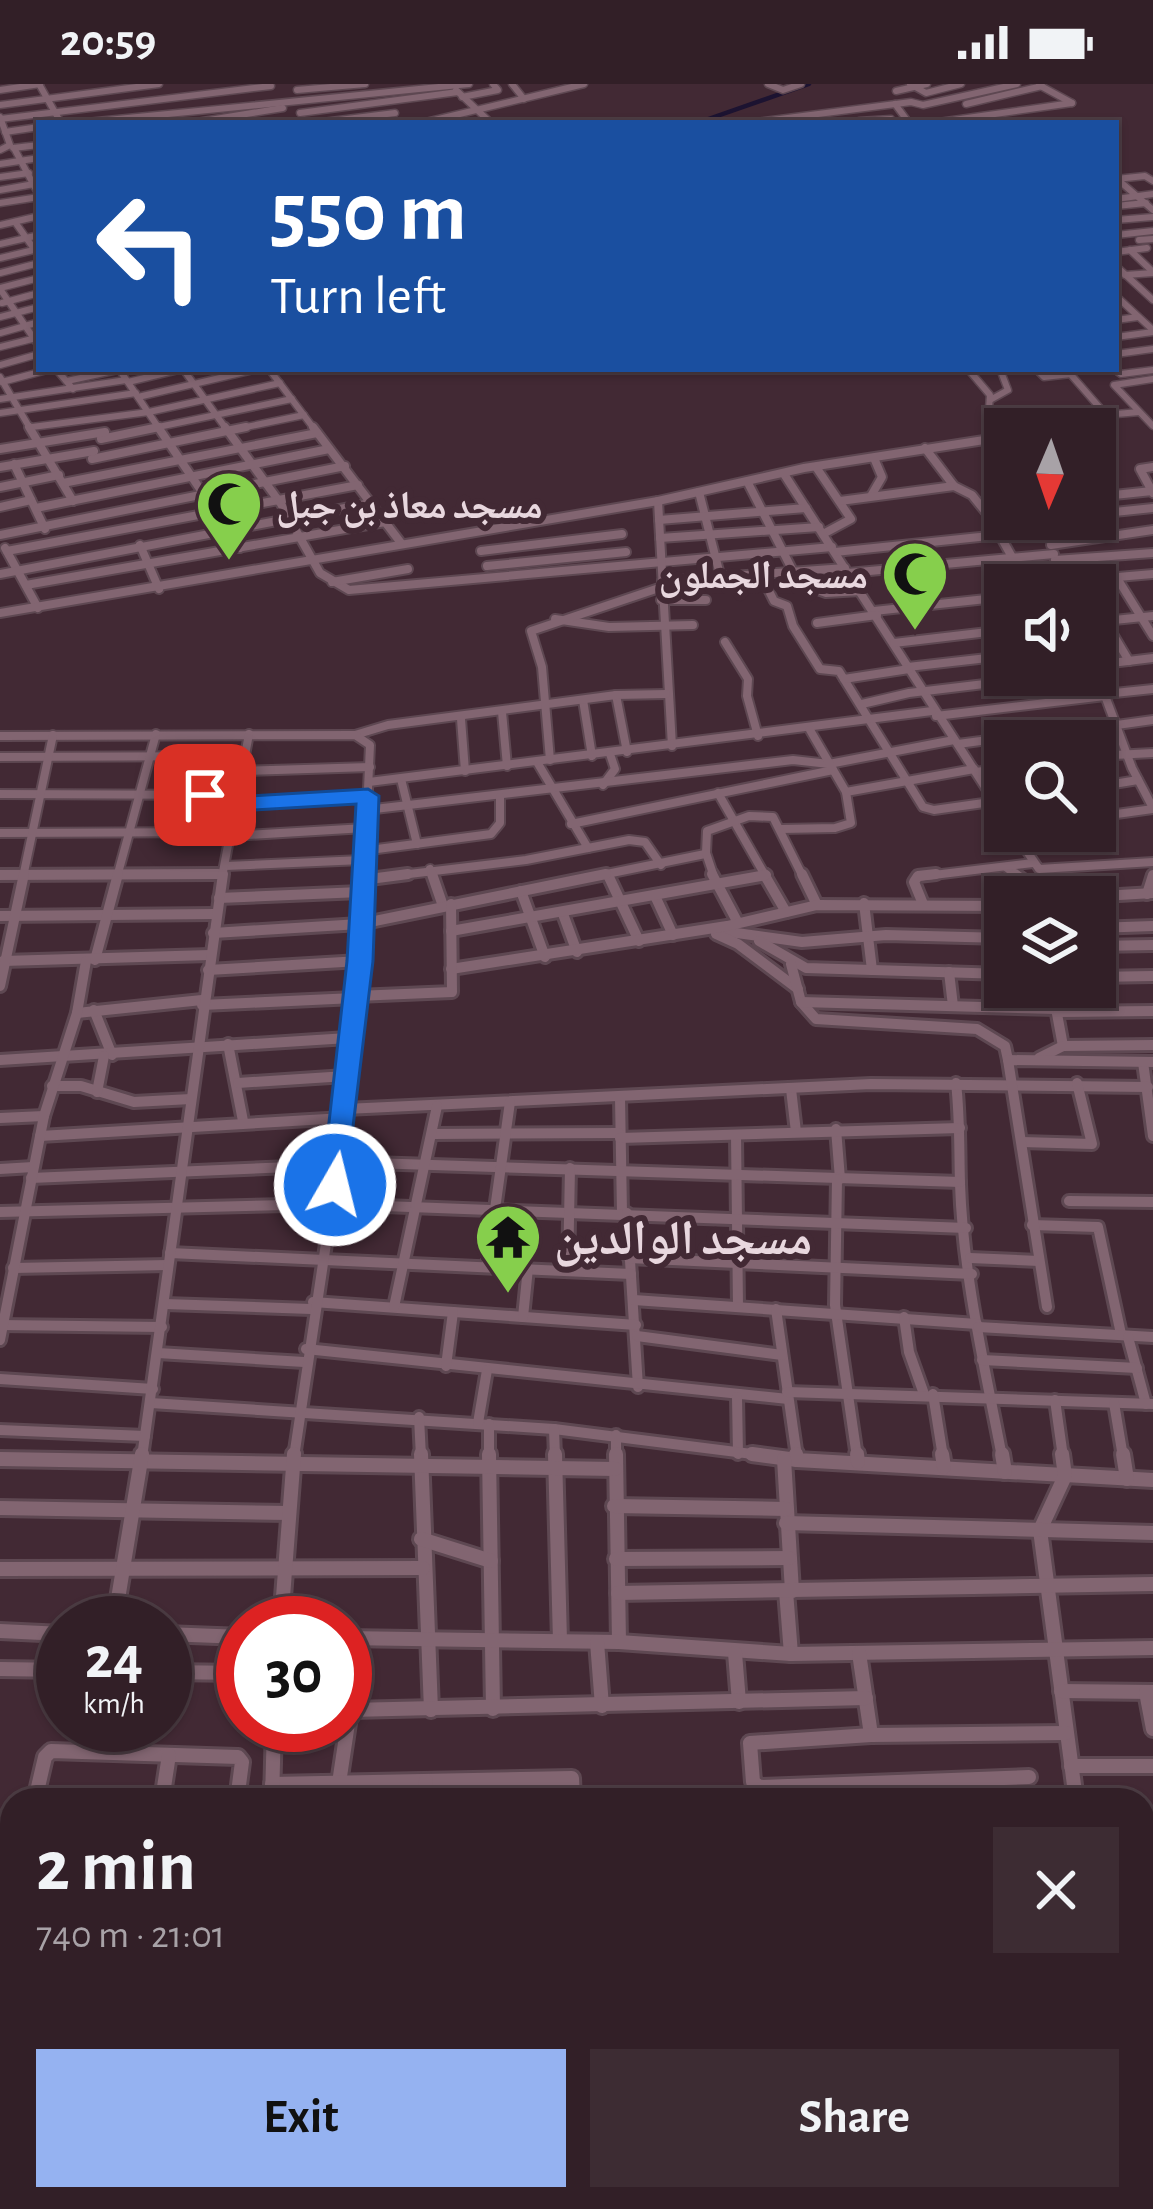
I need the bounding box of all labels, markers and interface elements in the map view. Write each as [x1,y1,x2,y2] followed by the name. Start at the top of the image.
[60,19,156,64] text: 20:59
[72,168,228,324] icon: left
[270,172,467,256] text: 550 m
[270,270,446,324] text: Turn left
[984,408,1116,540] north arrow
[984,408,1116,1008] map controls
[194,469,264,563] mosque icon: مسجد معاذ بن جبل
[276,487,543,528] place label: مسجد معاذ بن جبل
[880,539,950,633] mosque icon: مسجد الجملون
[659,557,868,598] place label: مسجد الجملون
[984,564,1116,696] button: sound
[984,720,1116,852] button: search
[154,744,256,846] pin
[172,762,238,828] icon: arrive
[984,876,1116,1008] button: layers
[272,1122,398,1248] position arrow
[473,1202,543,1296] temple icon: مسجد الوالدين
[554,1216,812,1267] place label: مسجد الوالدين
[216,1596,372,1752] speed limit sign: 30
[85,1629,143,1689] text: 24
[83,1689,145,1719] text: km/h
[993,1827,1119,1953] button: close
[36,1831,196,1903] text: 2 min
[36,1916,225,1955] text: 740 m · 21:01
[36,2049,566,2187] button: Exit
[590,2049,1119,2187] button: Share

